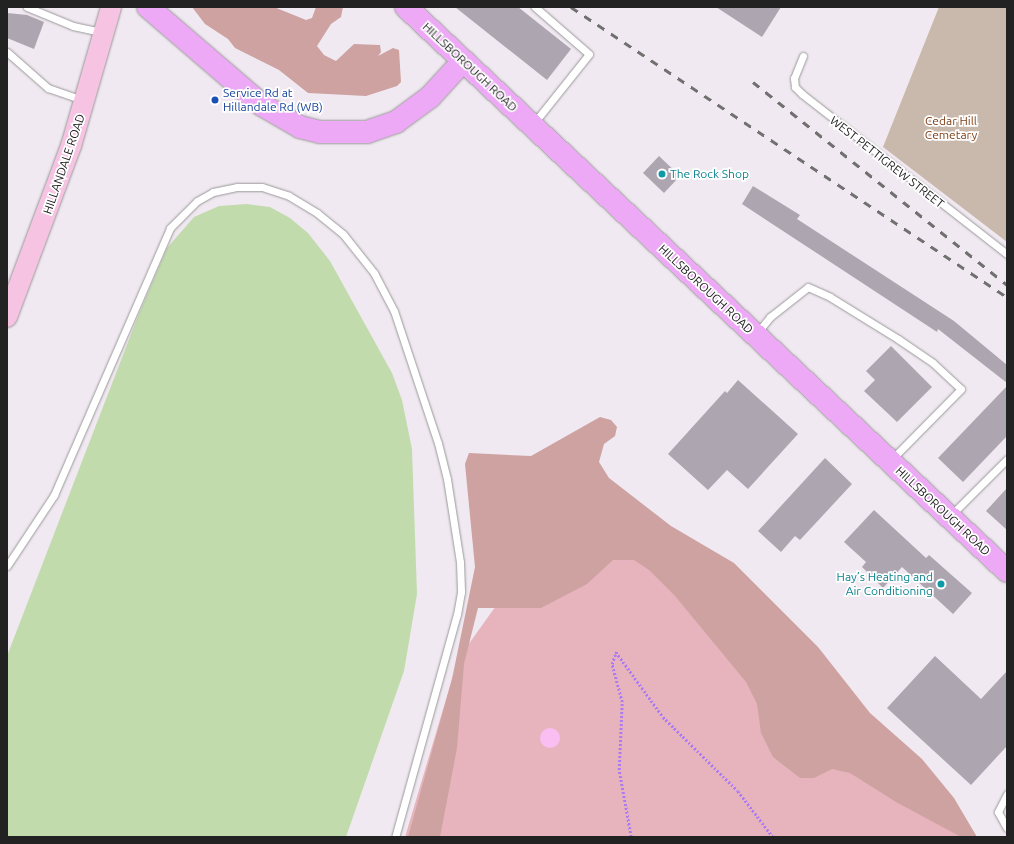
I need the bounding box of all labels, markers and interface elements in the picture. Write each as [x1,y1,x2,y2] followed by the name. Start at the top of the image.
[420,19,520,115] street label: HILLSBOROUGH ROAD
[223,86,323,114] place label: Service Rd at Hillandale Rd (WB)
[210,95,220,105] marker: Service Rd at Hillandale Rd (WB)
[40,112,88,216] street label: HILLANDALE ROAD
[827,113,947,211] street label: WEST PETTIGREW STREET
[925,114,977,142] park label: Cedar Hill Cemetary
[670,167,749,181] place label: The Rock Shop
[657,169,667,179] marker: The Rock Shop
[656,241,756,337] street label: HILLSBOROUGH ROAD
[893,463,993,559] street label: HILLSBOROUGH ROAD
[837,570,933,598] place label: Hay’s Heating and Air Conditioning
[936,579,946,589] marker: Hay’s Heating and Air Conditioning

